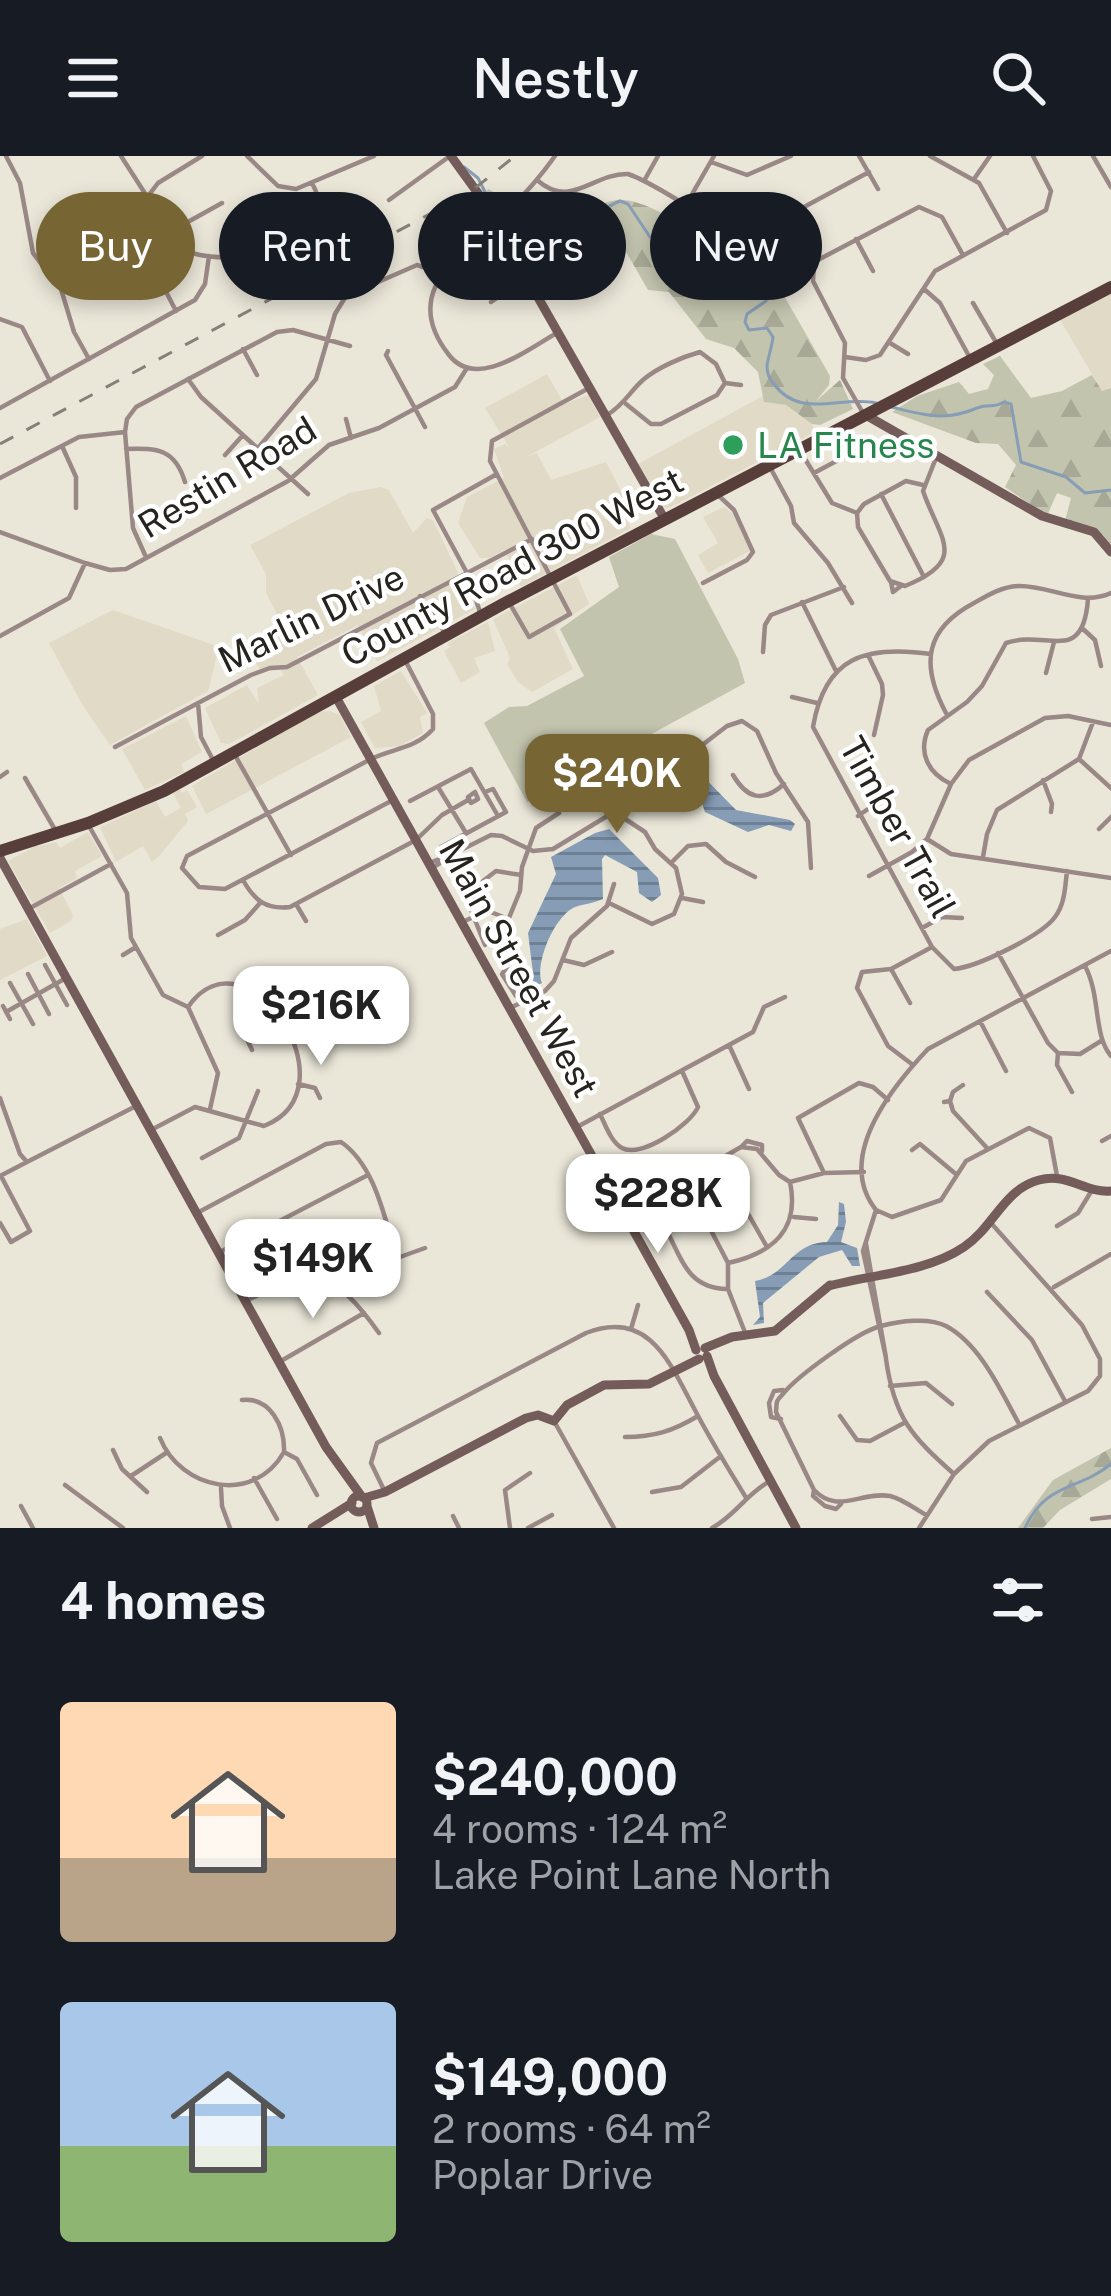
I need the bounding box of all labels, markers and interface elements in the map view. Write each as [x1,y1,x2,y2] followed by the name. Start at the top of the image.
[60,45,126,111] icon: menu
[985,45,1051,111] icon: search
[472,47,639,110] text: Nestly
[36,192,195,300] chip: Buy
[219,192,394,300] chip: Rent
[418,192,626,300] chip: Filters
[650,192,822,300] chip: New
[131,408,323,546] street label: Restin Road
[757,424,934,466] place label: LA Fitness
[720,432,746,458] marker: LA Fitness
[334,459,690,675] street label: County Road 300 West
[211,555,411,681] street label: Marlin Drive
[831,729,965,925] street label: Timber Trail
[533,734,701,836] pin: $240K
[552,750,682,796] text: $240K
[431,832,607,1104] street label: Main Street West
[237,966,405,1068] pin: $216K
[260,982,382,1028] text: $216K
[574,1154,742,1256] pin: $228K
[593,1170,723,1216] text: $228K
[229,1219,397,1321] pin: $149K
[252,1235,374,1281] text: $149K
[985,1567,1051,1633] icon: filters
[60,1571,266,1630] text: 4 homes
[432,1747,678,1806] text: $240,000
[156,1750,300,1894] icon: home
[432,1806,727,1852] text: 4 rooms · 124 m²
[432,1852,831,1898] text: Lake Point Lane North
[432,2047,668,2106] text: $149,000
[156,2050,300,2194] icon: home
[432,2106,711,2152] text: 2 rooms · 64 m²
[432,2152,653,2198] text: Poplar Drive

